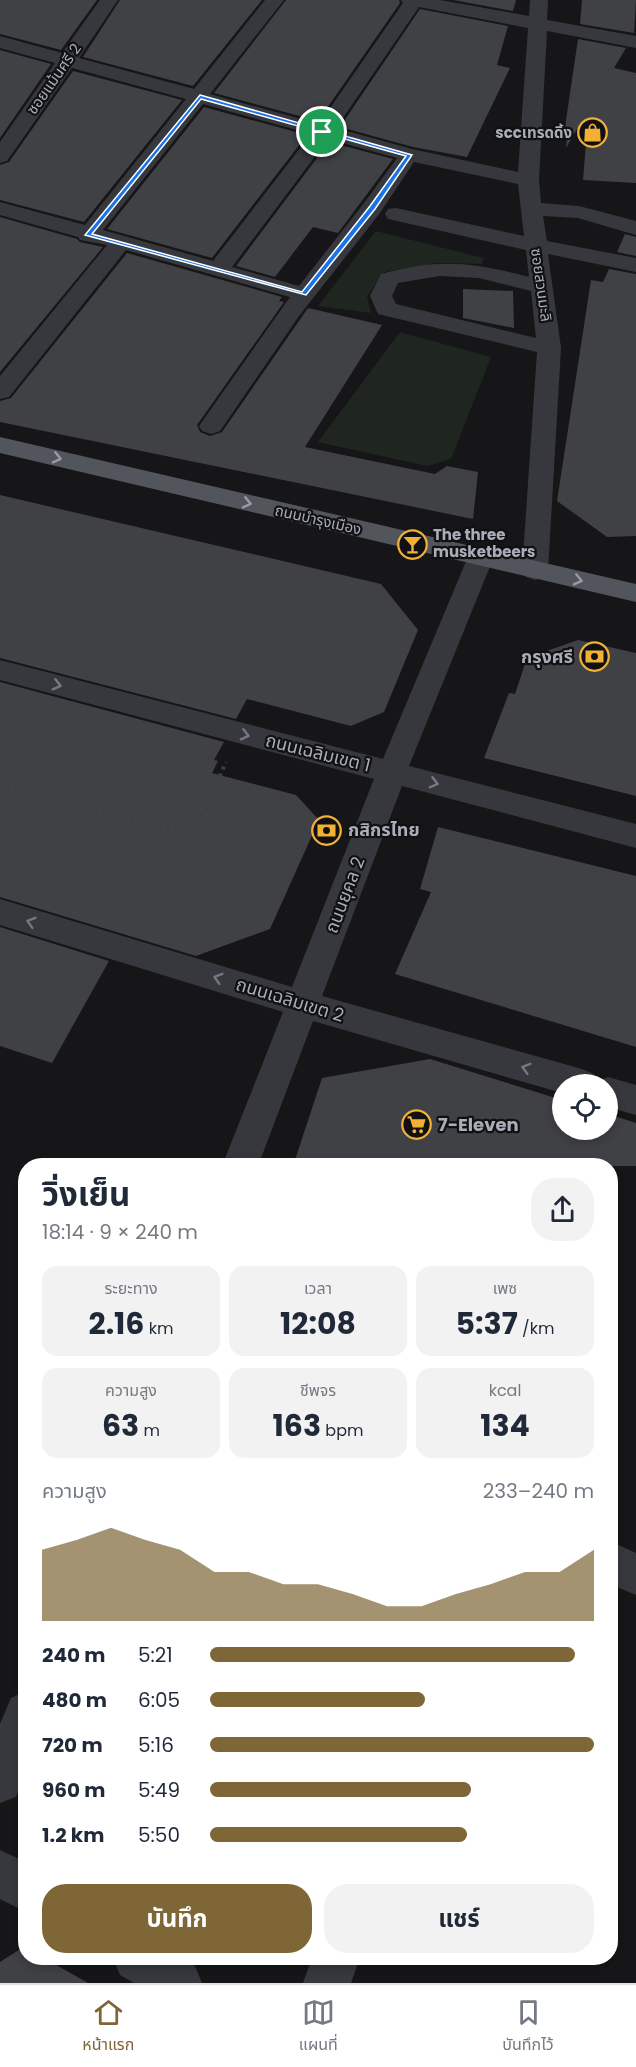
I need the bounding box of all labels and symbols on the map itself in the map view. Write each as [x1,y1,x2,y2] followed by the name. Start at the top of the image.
[21,39,86,118] street label: ซอยแม้นศรี 2
[296,106,347,157] pin
[577,117,609,149] shop icon: sccเทรดดิ้ง
[495,122,572,143] place label: sccเทรดดิ้ง
[526,247,557,323] street label: ซอยสวนมะลิ
[52,451,62,464] one-way arrow
[241,496,251,509] one-way arrow
[273,499,363,540] street label: ถนนบำรุงเมือง
[433,524,535,562] place label: The three musketbeers
[396,528,428,560] bar icon: The three musketbeers
[573,573,583,586] one-way arrow
[578,641,610,673] bank icon: กรุงศรี
[521,644,573,669] place label: กรุงศรี
[51,678,61,690] one-way arrow
[263,727,373,778] street label: ถนนเฉลิมเขต 1
[240,728,250,741] one-way arrow
[429,776,439,789] one-way arrow
[311,814,343,846] bank icon: กสิกรไทย
[348,817,420,842] place label: กสิกรไทย
[319,853,371,937] street label: ถนนยุคล 2
[26,917,37,929] one-way arrow
[233,971,347,1028] street label: ถนนเฉลิมเขต 2
[213,973,224,986] one-way arrow
[521,1063,532,1075] one-way arrow
[401,1109,433,1141] supermarket icon: 7-Eleven
[438,1112,519,1137] place label: 7-Eleven

